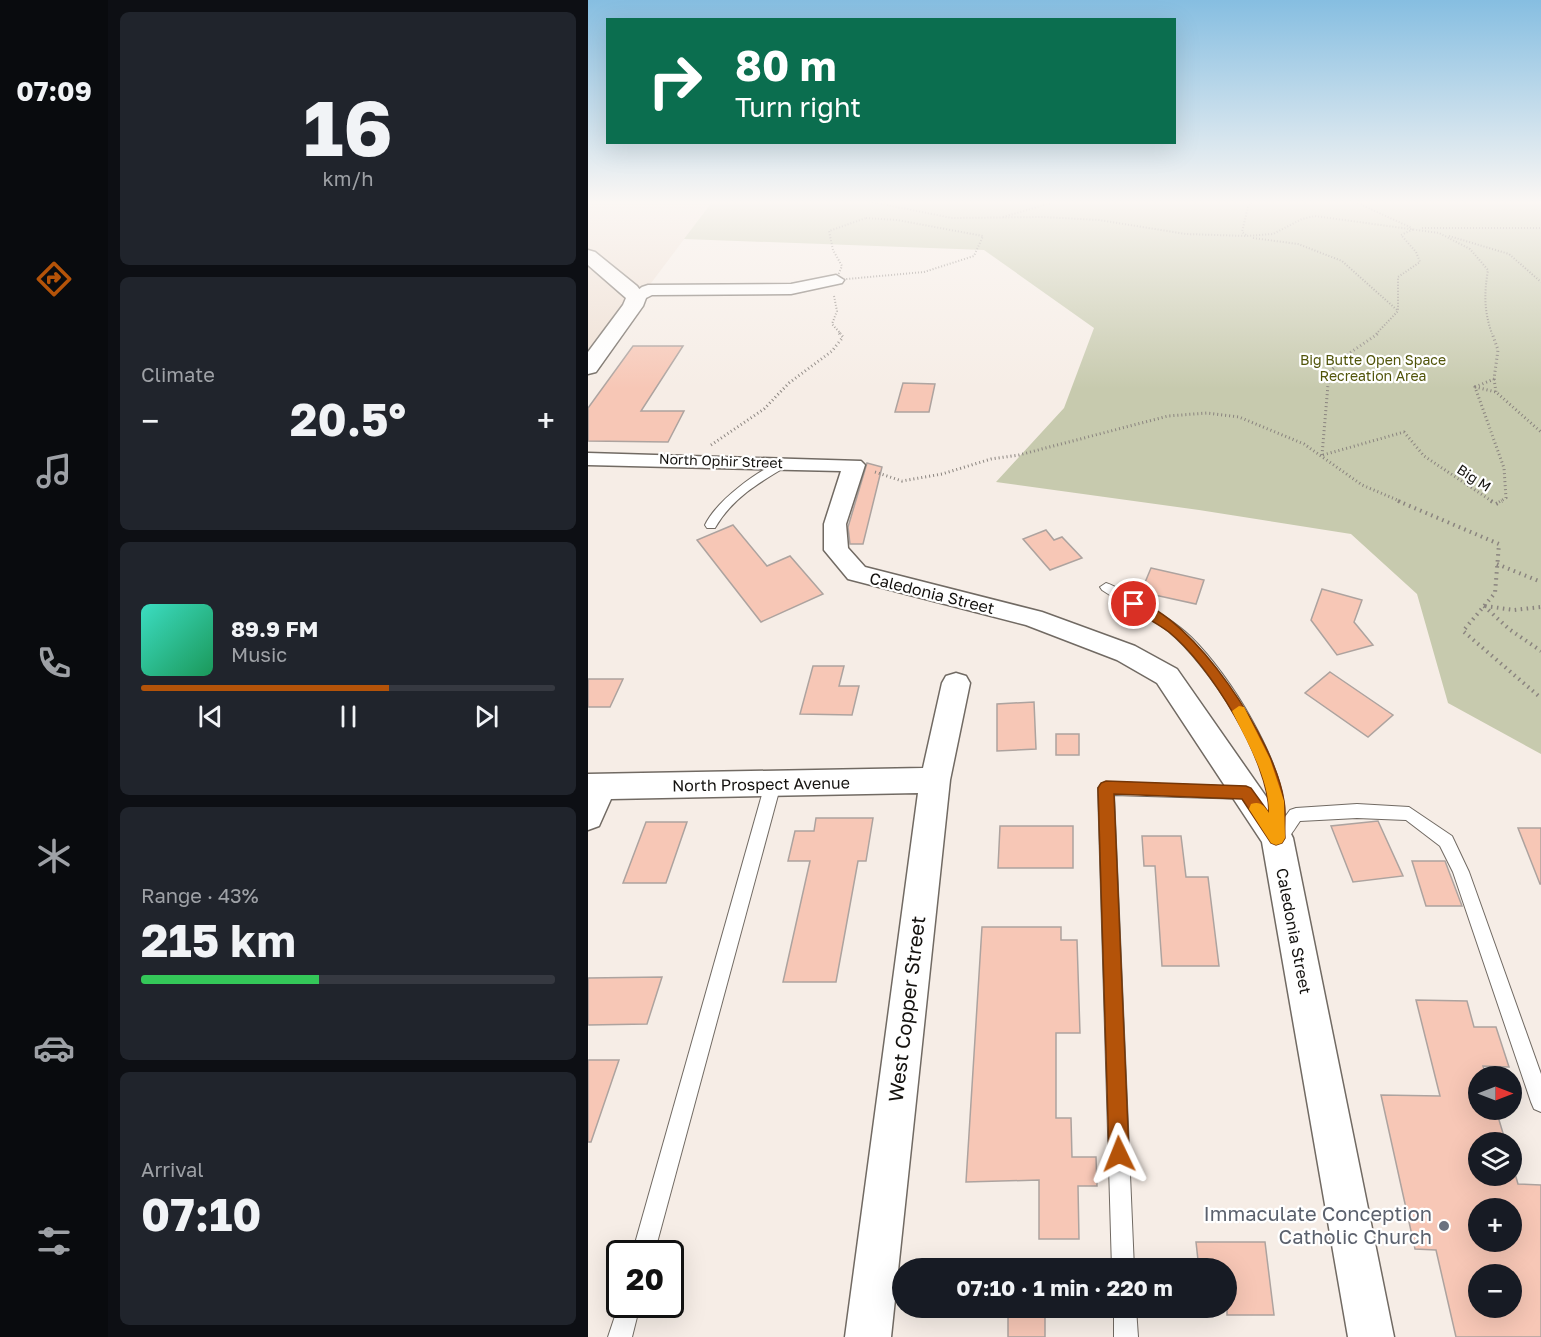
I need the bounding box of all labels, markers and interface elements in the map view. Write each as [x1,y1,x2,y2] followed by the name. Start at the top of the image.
[735,40,836,90] text: 80 m
[636,42,714,120] icon: right
[16,75,92,107] text: 07:09
[303,80,393,173] text: 16
[735,91,861,123] text: Turn right
[323,166,373,190] text: km/h
[33,258,75,300] icon: directions
[1300,351,1446,384] park label: Big Butte Open Space Recreation Area
[141,362,215,386] text: Climate
[290,392,406,446] text: 20.5°
[141,401,159,440] text: −
[537,401,555,440] text: +
[33,450,75,492] icon: music
[659,450,783,471] street label: North Ophir Street
[1454,460,1495,495] street label: Big M
[867,568,997,618] street label: Caledonia Street
[1108,578,1159,629] pin
[1117,587,1150,620] icon: arrive
[231,615,318,642] text: 89.9 FM
[33,642,75,684] icon: phone
[231,642,287,666] text: Music
[194,700,227,733] icon: previous
[332,700,365,733] icon: pause
[470,700,503,733] icon: next
[672,772,850,796] street label: North Prospect Avenue
[33,835,75,877] icon: climate
[1272,866,1316,996] street label: Caledonia Street
[141,883,259,907] text: Range · 43%
[141,913,296,967] text: 215 km
[883,914,929,1103] street label: West Copper Street
[33,1027,75,1069] icon: car
[1468,1066,1522,1120] north arrow
[1468,1066,1522,1318] map controls
[1087,1122,1151,1186] position arrow
[1468,1132,1522,1186] button: layers
[141,1157,204,1181] text: Arrival
[141,1187,262,1241] text: 07:10
[1468,1198,1522,1252] button: +
[1204,1201,1432,1248] place label: Immaculate Conception Catholic Church
[1437,1219,1451,1233] marker: Immaculate Conception Catholic Church
[33,1220,75,1262] icon: filters
[606,1240,684,1318] speed limit sign: 20
[1468,1264,1522,1318] button: −
[956,1274,1173,1301] text: 07:10 · 1 min · 220 m

